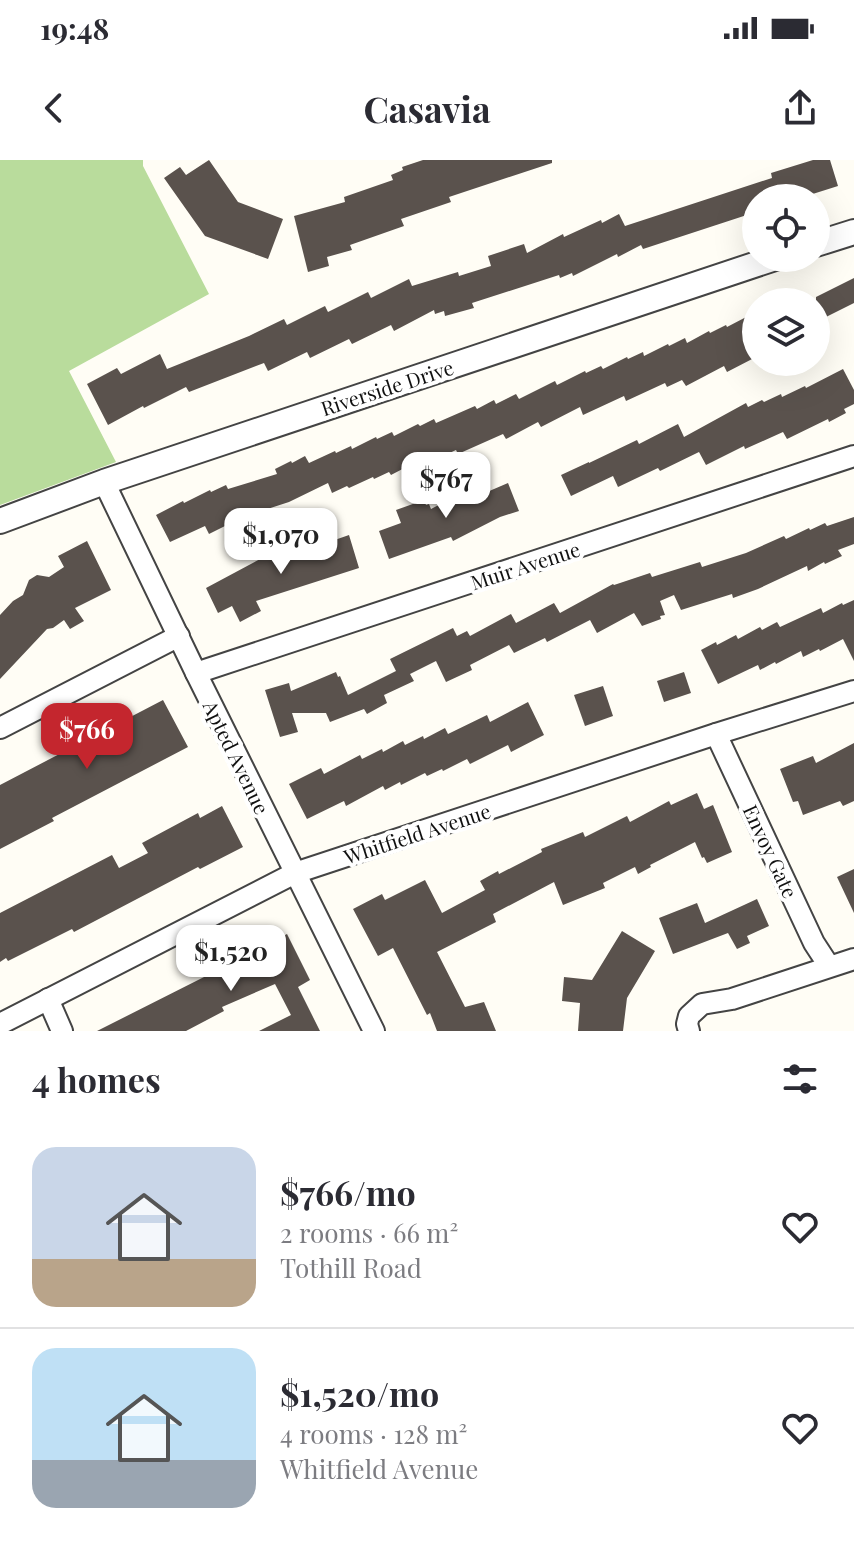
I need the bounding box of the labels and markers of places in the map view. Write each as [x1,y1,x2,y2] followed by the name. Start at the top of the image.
[399,452,493,520] pin: $767
[216,508,346,576] pin: $1,070
[40,703,134,771] pin: $766
[166,925,296,993] pin: $1,520

